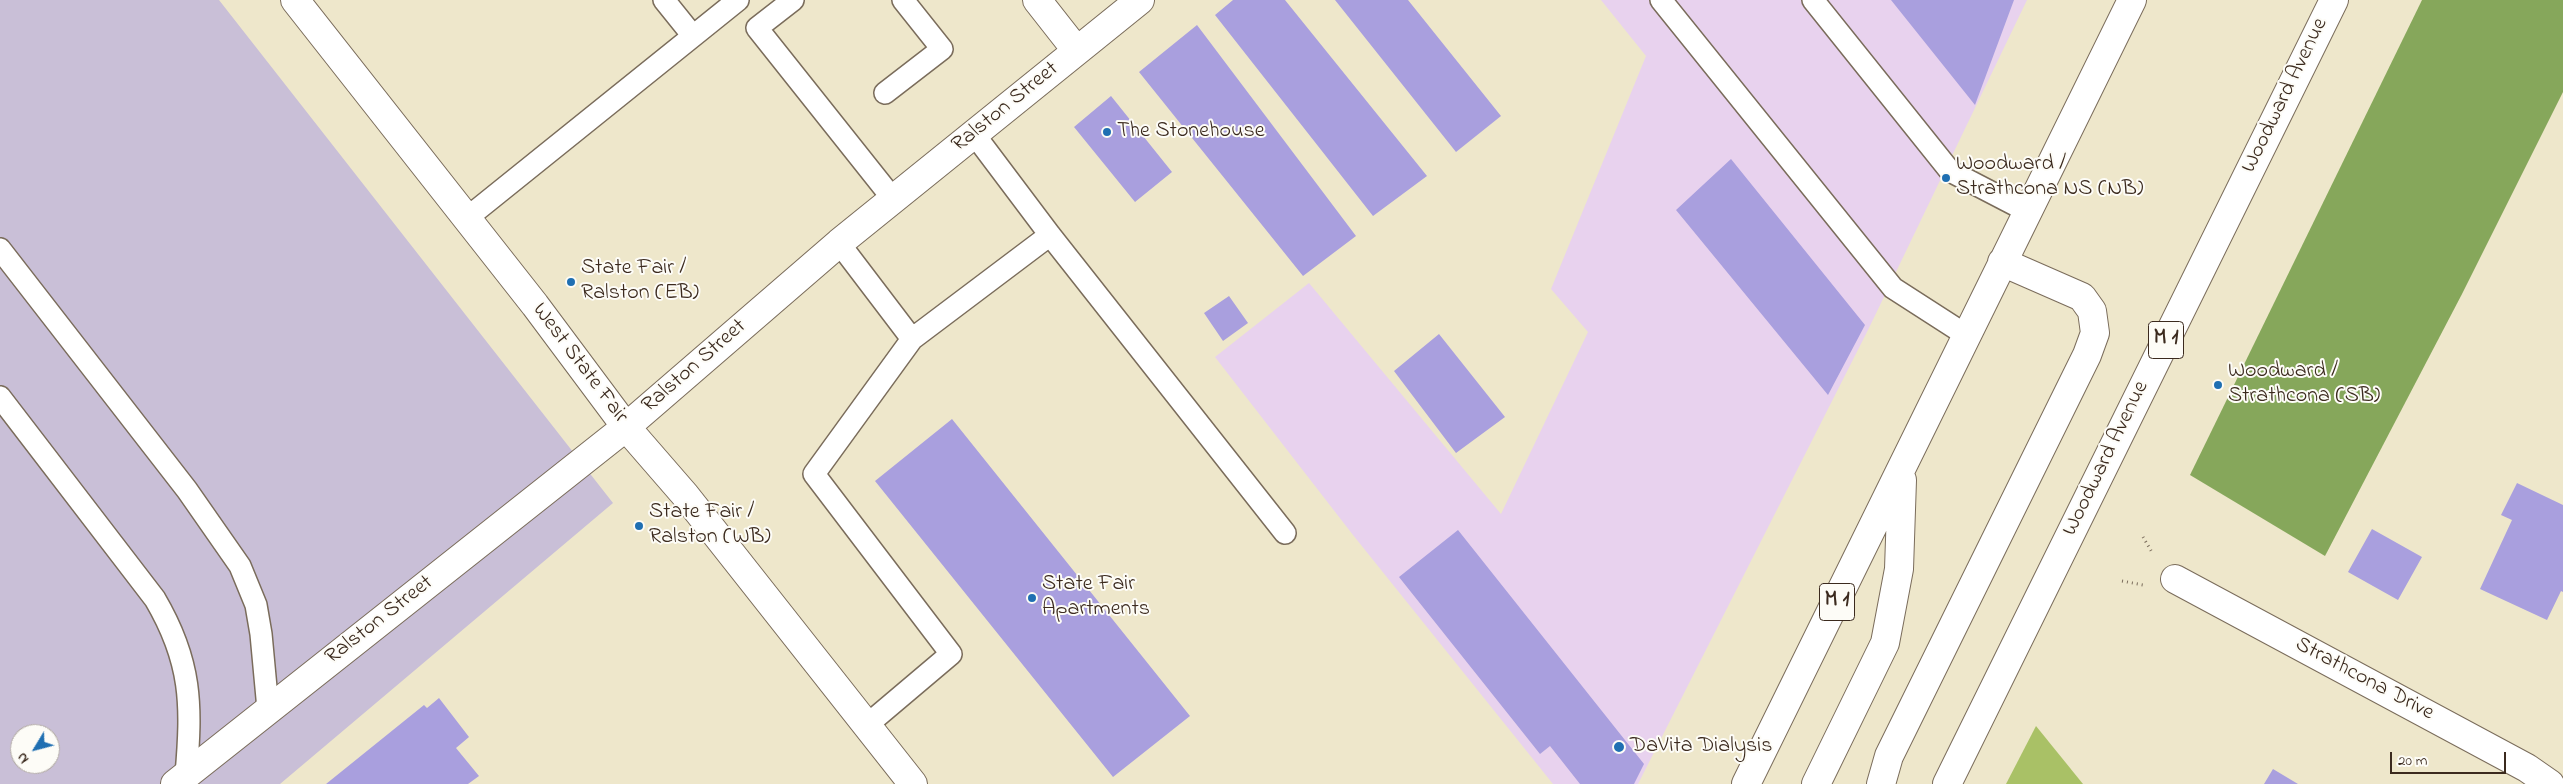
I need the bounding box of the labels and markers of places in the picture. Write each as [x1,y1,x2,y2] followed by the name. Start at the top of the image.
[1117,119,1265,145] place label: The Stonehouse
[1101,126,1113,138] marker: The Stonehouse
[1956,152,2143,204] place label: Woodward / Strathcona NS (NB)
[1940,172,1952,184] marker: Woodward / Strathcona NS (NB)
[581,256,699,308] place label: State Fair / Ralston (EB)
[565,276,577,288] marker: State Fair / Ralston (EB)
[2228,359,2380,411] place label: Woodward / Strathcona (SB)
[2212,379,2224,391] marker: Woodward / Strathcona (SB)
[649,500,771,552] place label: State Fair / Ralston (WB)
[633,520,645,532] marker: State Fair / Ralston (WB)
[1042,572,1150,624] place label: State Fair Apartments
[1026,592,1038,604] marker: State Fair Apartments
[1630,734,1772,760] place label: DaVita Dialysis
[1612,740,1626,754] marker: DaVita Dialysis

